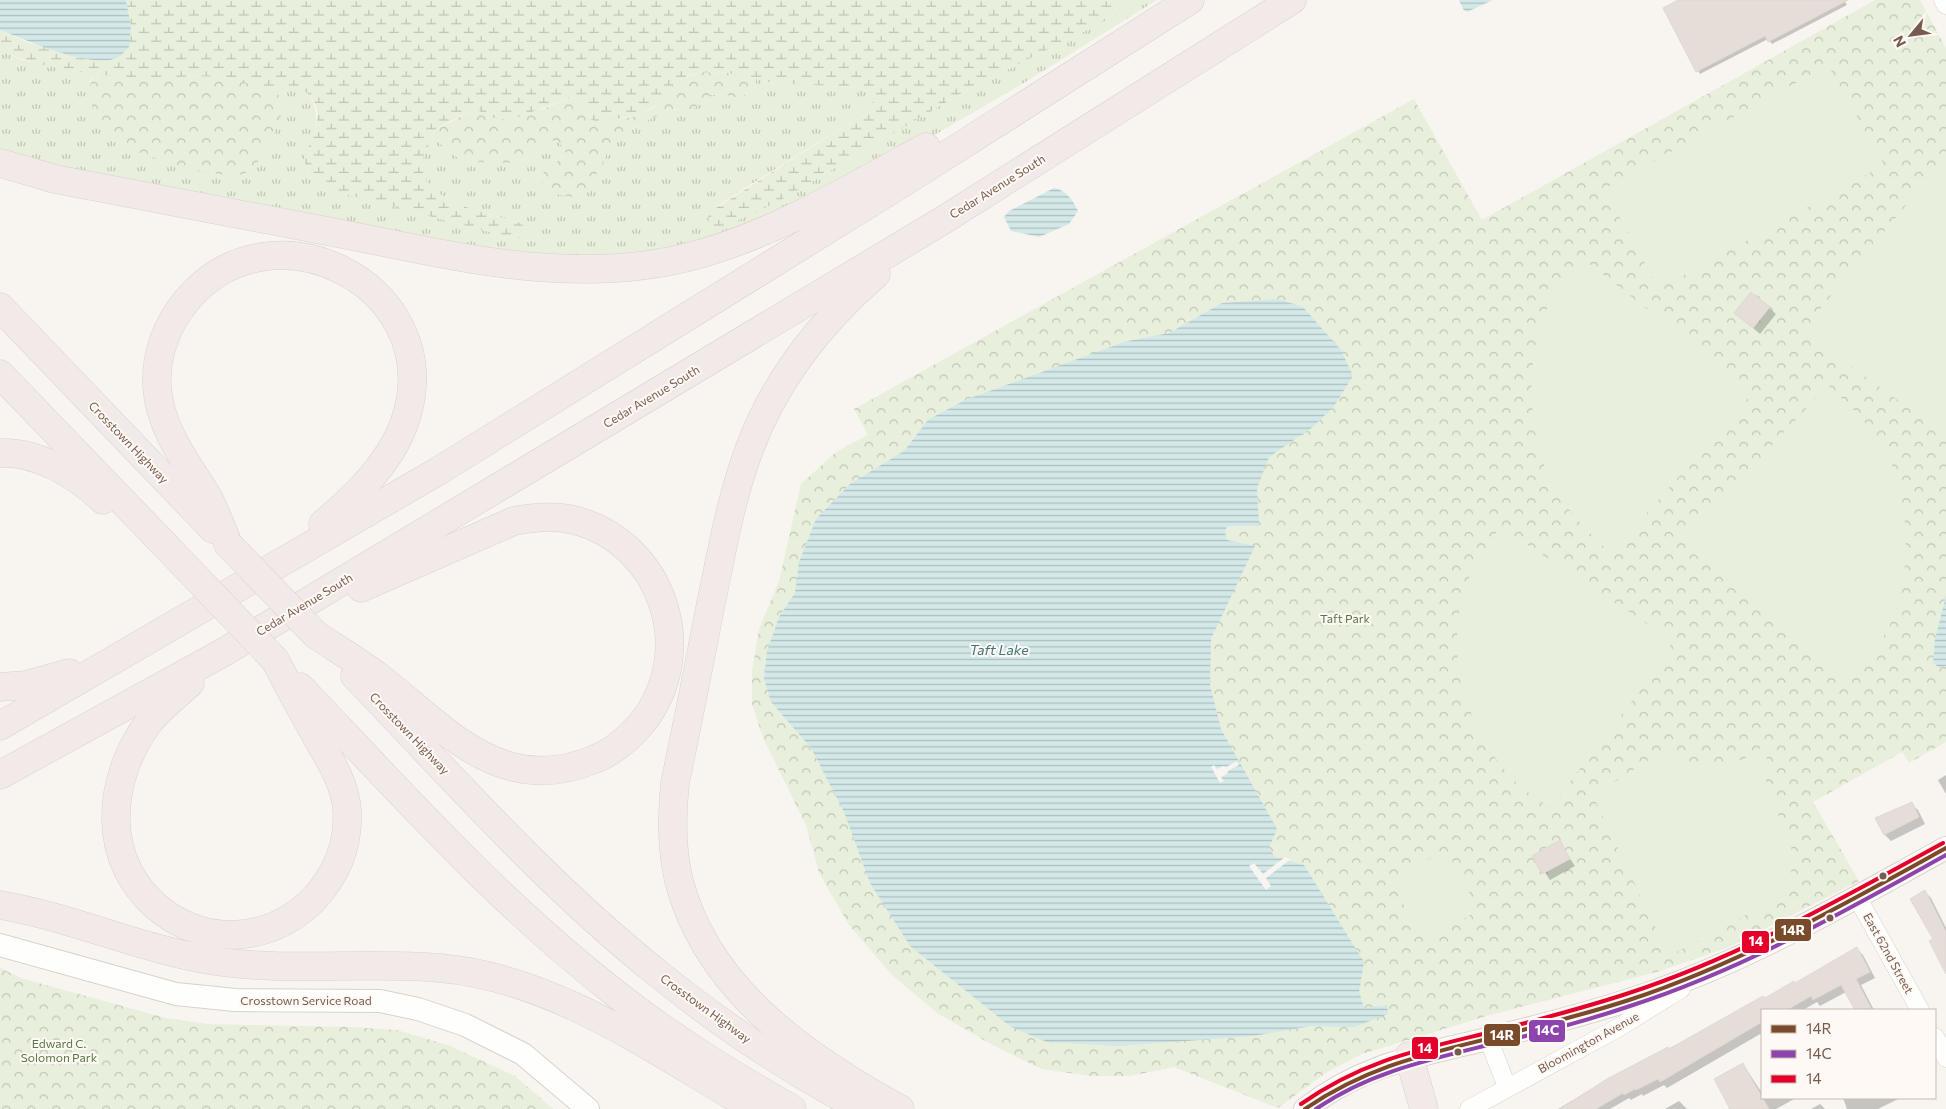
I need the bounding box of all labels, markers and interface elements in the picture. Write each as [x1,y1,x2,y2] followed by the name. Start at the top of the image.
[1886,10,1936,60] north arrow
[1889,33,1909,50] text: N
[947,151,1047,221] street label: Cedar Avenue South
[600,362,702,430] street label: Cedar Avenue South
[86,398,172,486] street label: Crosstown Highway
[253,570,355,638] street label: Cedar Avenue South
[1320,611,1370,625] park label: Taft Park
[969,641,1029,658] water label: Taft Lake
[367,689,453,777] street label: Crosstown Highway
[1878,871,1888,881] unlabelled marker
[1861,910,1917,996] street label: East 62nd Street
[1825,913,1835,923] unlabelled marker
[1774,918,1812,942] line badge: 14R
[1781,921,1806,938] text: 14R
[1741,930,1770,954] line badge: 14
[1749,932,1764,949] text: 14
[658,970,754,1046] street label: Crosstown Highway
[240,993,372,1007] street label: Crosstown Service Road
[1535,1008,1641,1076] street label: Bloomington Avenue
[1761,1009,1936,1099] legend
[1528,1019,1566,1043] line badge: 14C
[1806,1019,1831,1037] text: 14R
[1535,1021,1559,1038] text: 14C
[1483,1023,1521,1047] line badge: 14R
[1490,1026,1515,1043] text: 14R
[21,1036,98,1064] park label: Edward C. Solomon Park
[1411,1036,1439,1060] line badge: 14
[1418,1039,1433,1056] text: 14
[1806,1044,1832,1062] text: 14C
[1453,1047,1463,1057] unlabelled marker
[1806,1069,1821,1087] text: 14

